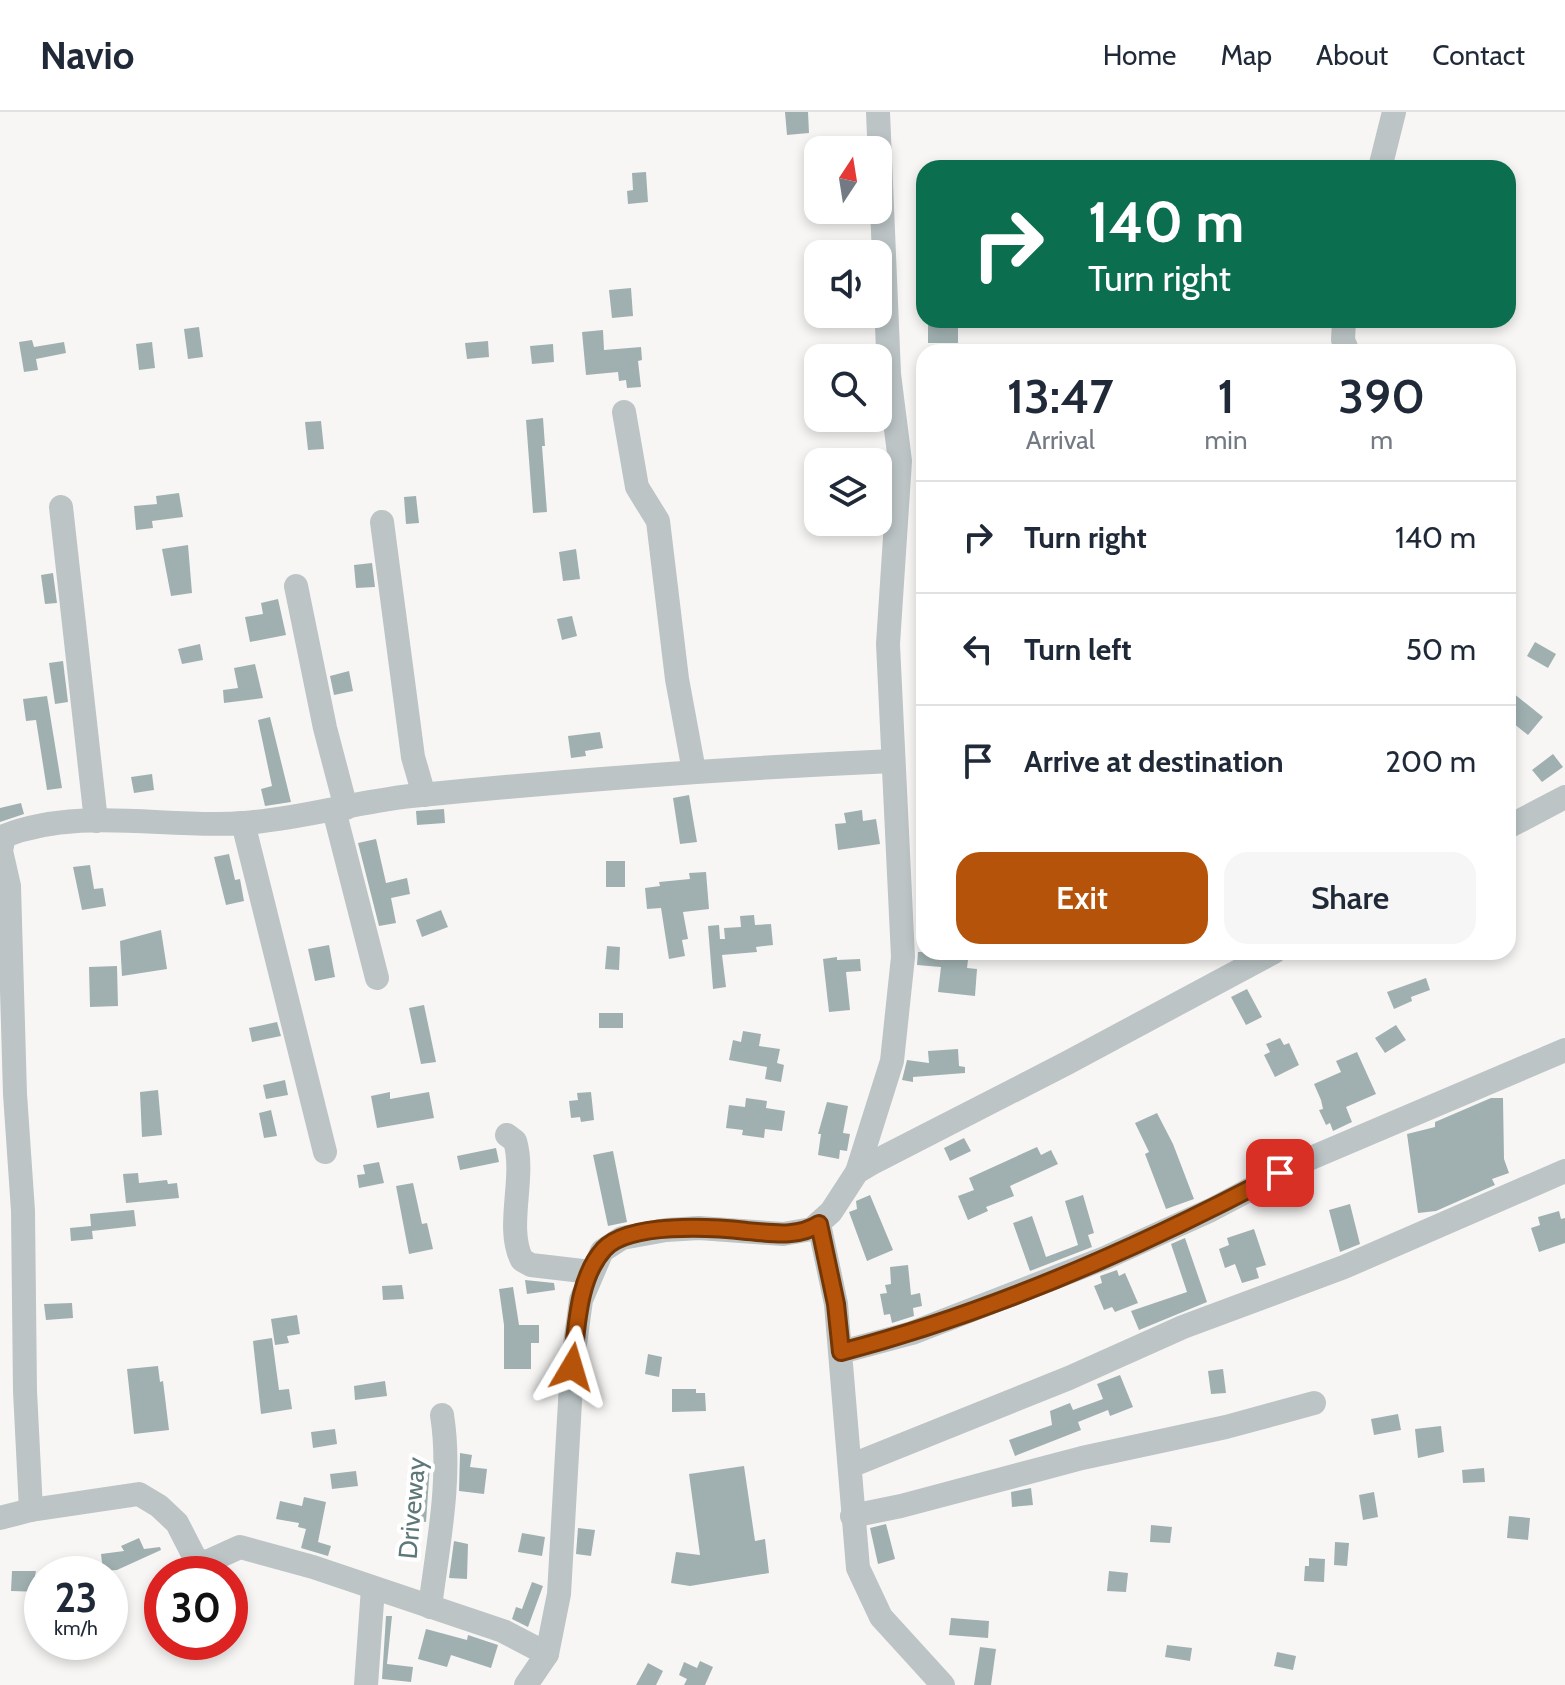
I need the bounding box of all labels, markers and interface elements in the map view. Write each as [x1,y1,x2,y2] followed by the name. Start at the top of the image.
[40,32,134,79] text: Navio
[1103,38,1176,72] text: Home
[1220,38,1272,72] text: Map
[1316,38,1388,72] text: About
[1432,38,1525,72] text: Contact
[804,136,892,224] north arrow
[804,136,892,536] map controls
[1088,188,1244,256] text: 140 m
[956,192,1060,296] icon: right
[804,240,892,328] button: sound
[1088,256,1231,300] text: Turn right
[804,344,892,432] button: search
[1007,367,1114,425] text: 13:47
[1218,367,1234,425] text: 1
[1338,367,1425,425] text: 390
[1026,424,1095,456] text: Arrival
[1205,424,1247,456] text: min
[1370,424,1393,456] text: m
[804,448,892,536] button: layers
[956,515,1000,559] icon: right
[1024,519,1147,556] text: Turn right
[1395,519,1476,556] text: 140 m
[956,627,1000,671] icon: left
[1024,631,1132,668] text: Turn left
[1406,631,1476,668] text: 50 m
[956,739,1000,783] icon: arrive
[1024,743,1284,780] text: Arrive at destination
[1385,743,1476,780] text: 200 m
[956,852,1208,944] button: Exit
[1224,852,1476,944] button: Share
[1246,1139,1314,1207] pin
[1258,1151,1302,1195] icon: arrive
[530,1325,614,1409] position arrow
[392,1456,432,1560] street label: Driveway
[144,1556,248,1660] speed limit sign: 30
[55,1573,97,1622] text: 23
[54,1616,98,1640] text: km/h

